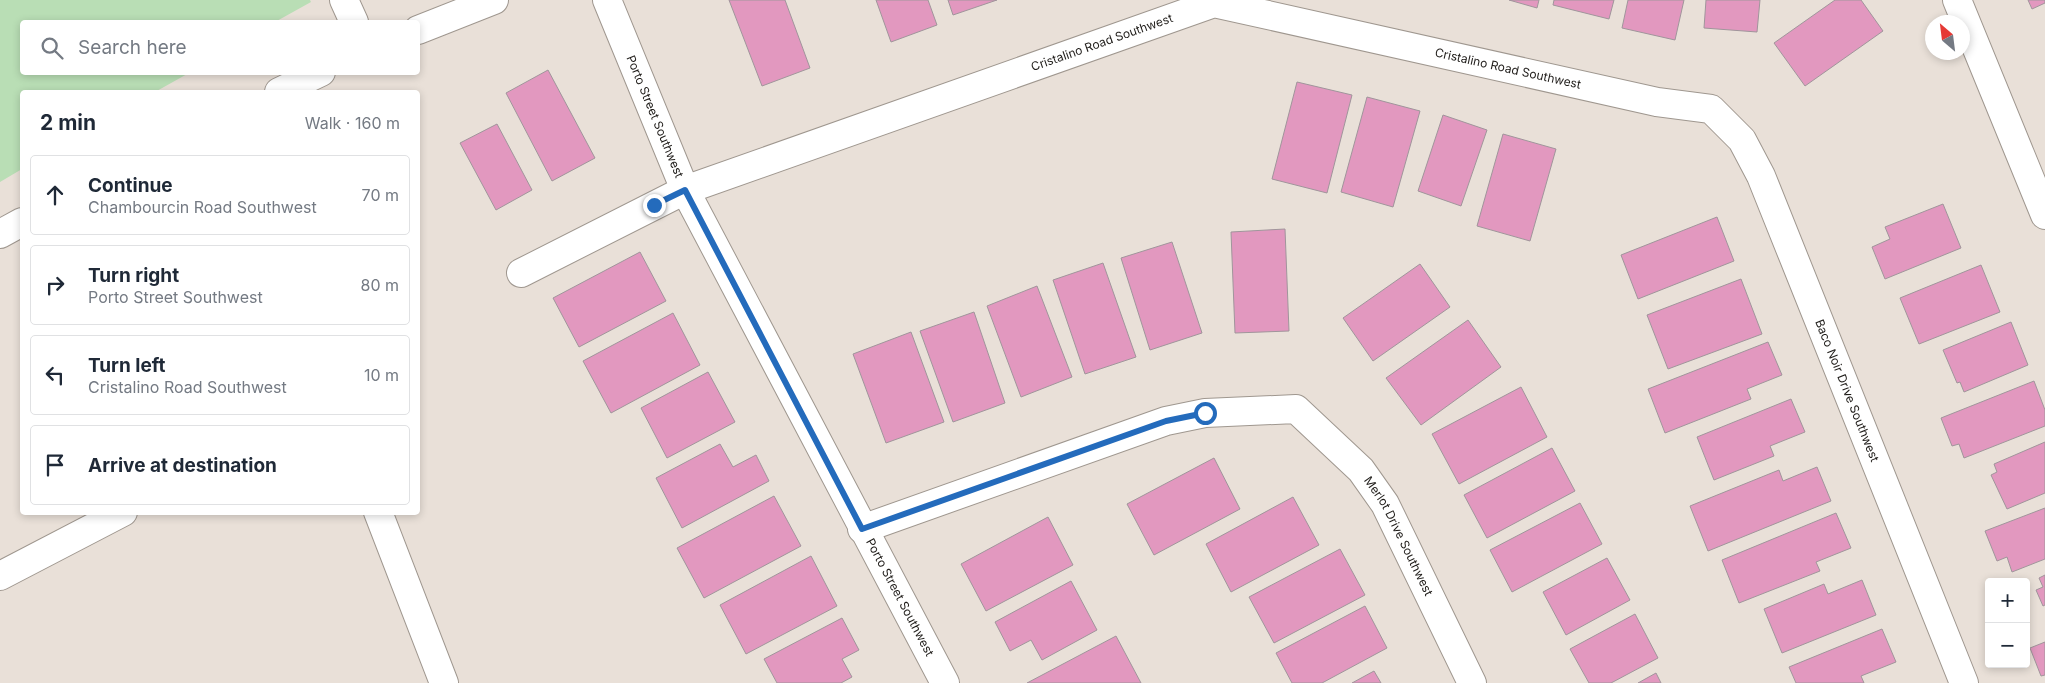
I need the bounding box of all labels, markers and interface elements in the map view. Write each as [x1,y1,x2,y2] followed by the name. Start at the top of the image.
[1029,10,1175,74] street label: Cristalino Road Southwest
[1925,15,1970,60] north arrow
[20,20,420,75] search box
[38,34,66,62] icon: search
[78,36,187,59] text: Search here
[1434,45,1582,92] street label: Cristalino Road Southwest
[623,53,687,180] street label: Porto Street Southwest
[40,110,96,135] text: 2 min
[305,113,400,133] text: Walk · 160 m
[88,174,173,197] text: Continue
[41,181,69,209] icon: ahead
[362,185,399,205] text: 70 m
[643,194,666,217] route end
[88,197,317,217] text: Chambourcin Road Southwest
[88,264,179,287] text: Turn right
[41,271,69,299] icon: right
[360,275,399,295] text: 80 m
[88,287,263,307] text: Porto Street Southwest
[1812,317,1883,464] street label: Baco Noir Drive Southwest
[88,354,166,377] text: Turn left
[41,361,69,389] icon: left
[364,365,399,385] text: 10 m
[88,377,287,397] text: Cristalino Road Southwest
[1194,402,1217,425] route start
[41,451,69,479] icon: arrive
[88,454,277,477] text: Arrive at destination
[1361,473,1437,598] street label: Merlot Drive Southwest
[863,536,938,659] street label: Porto Street Southwest
[1985,578,2030,668] map controls
[1985,578,2030,623] button: +
[1985,623,2030,668] button: −

